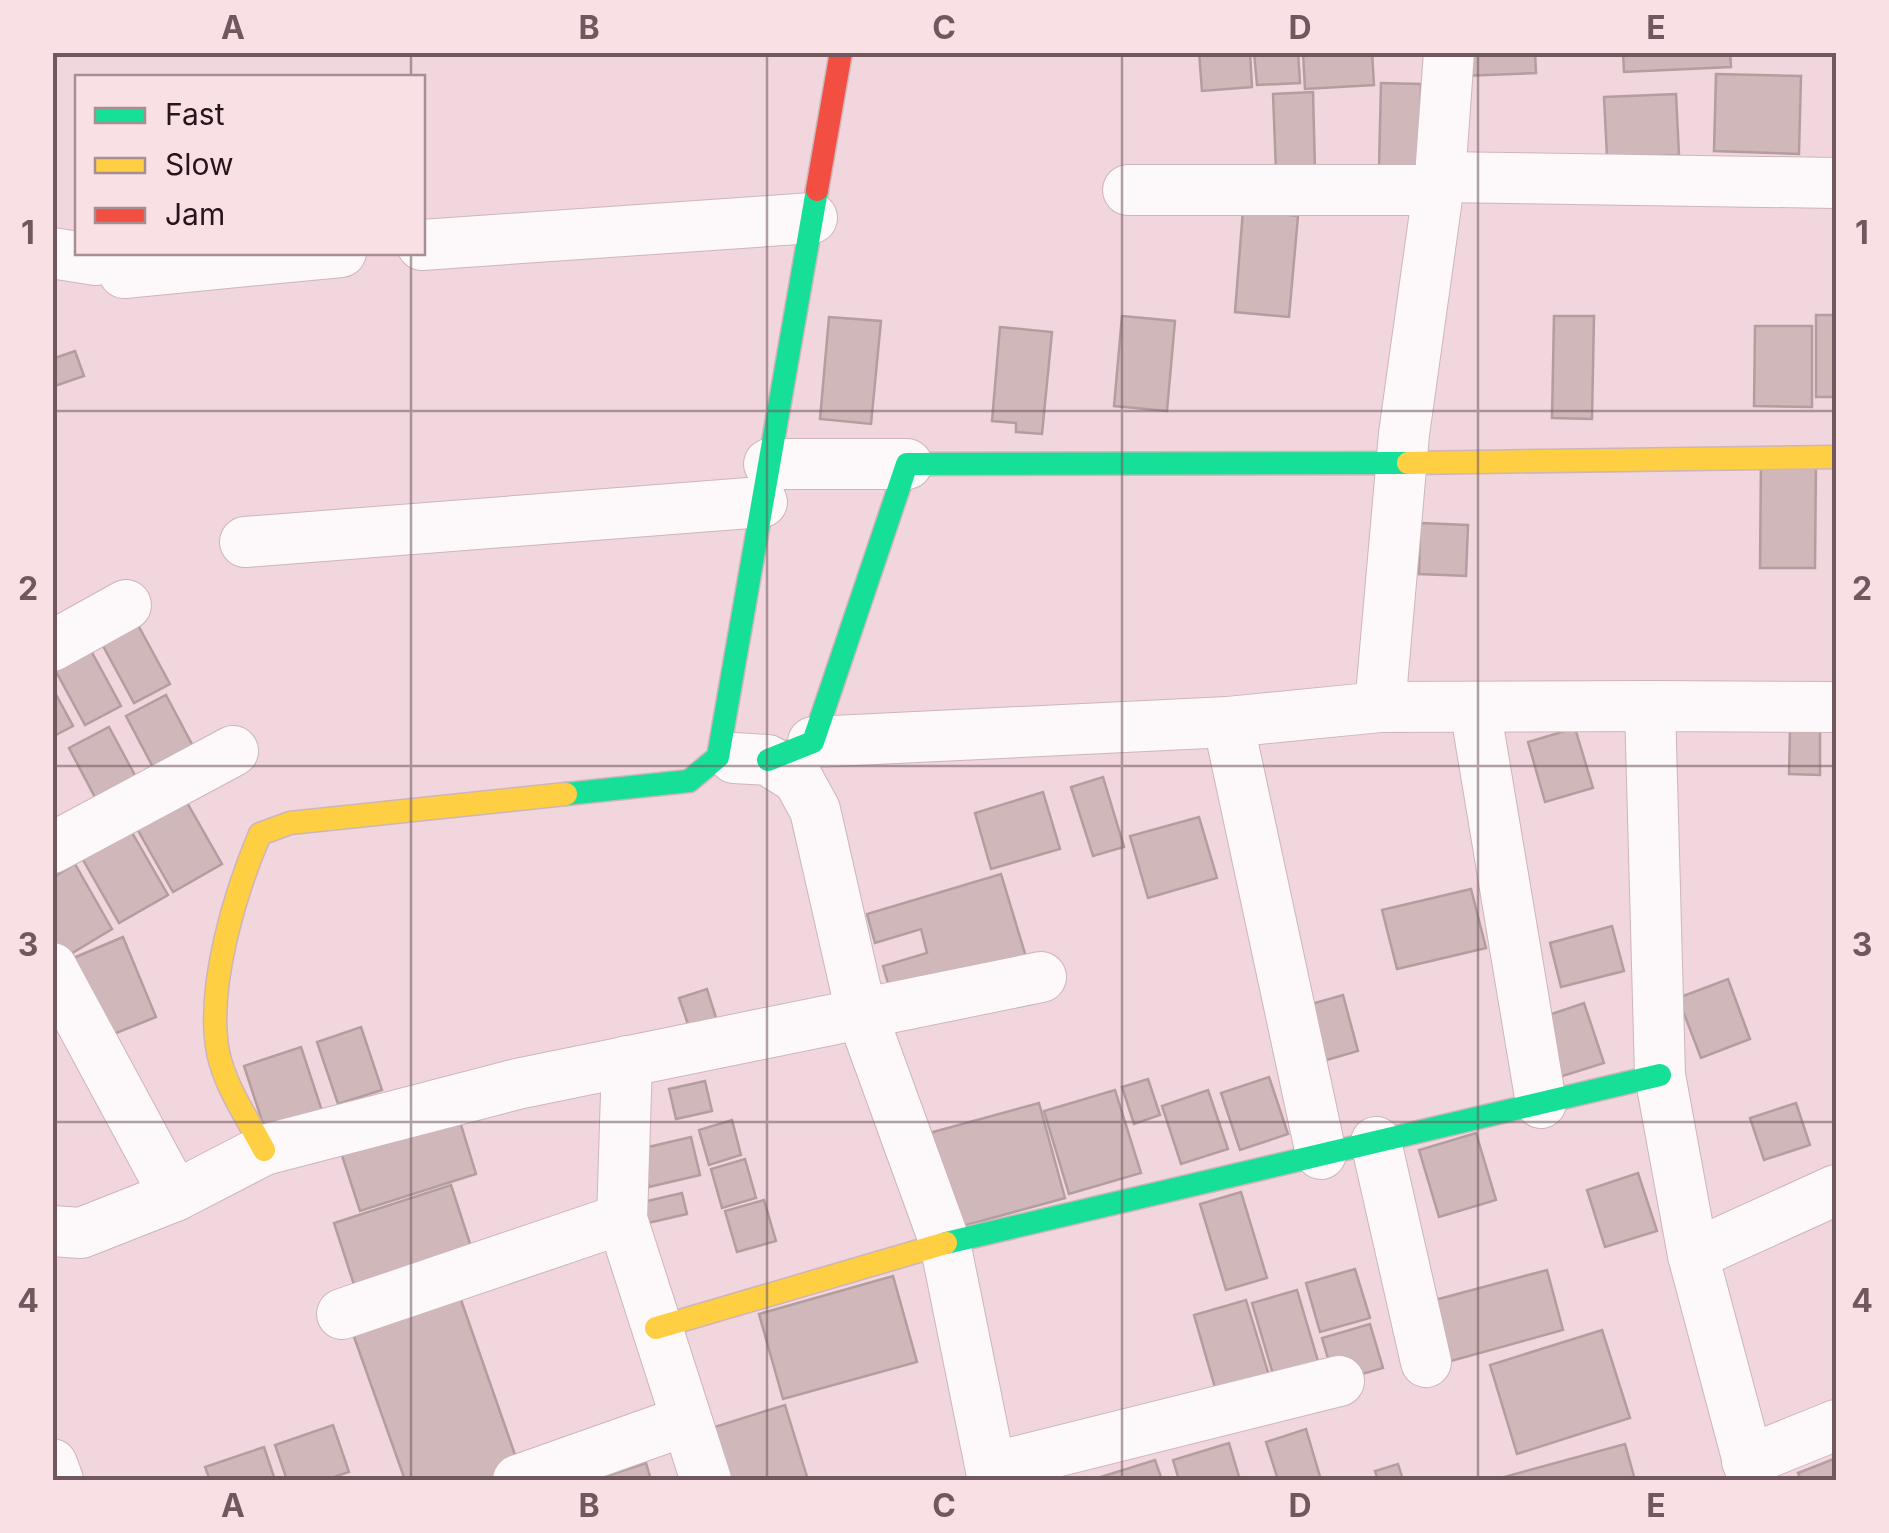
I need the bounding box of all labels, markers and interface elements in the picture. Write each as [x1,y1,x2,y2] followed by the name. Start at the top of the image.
[221,8,245,47] text: A
[578,8,600,47] text: B
[932,8,956,47] text: C
[1288,8,1312,47] text: D
[1646,8,1666,47] text: E
[75,75,425,255] legend
[165,96,225,132] text: Fast
[165,146,234,182] text: Slow
[165,196,225,232] text: Jam
[21,213,35,252] text: 1
[1855,213,1869,252] text: 1
[18,569,38,608] text: 2
[1852,569,1872,608] text: 2
[18,925,38,964] text: 3
[1852,925,1872,964] text: 3
[17,1281,39,1320] text: 4
[1851,1281,1873,1320] text: 4
[221,1486,245,1525] text: A
[578,1486,600,1525] text: B
[932,1486,956,1525] text: C
[1288,1486,1312,1525] text: D
[1646,1486,1666,1525] text: E

